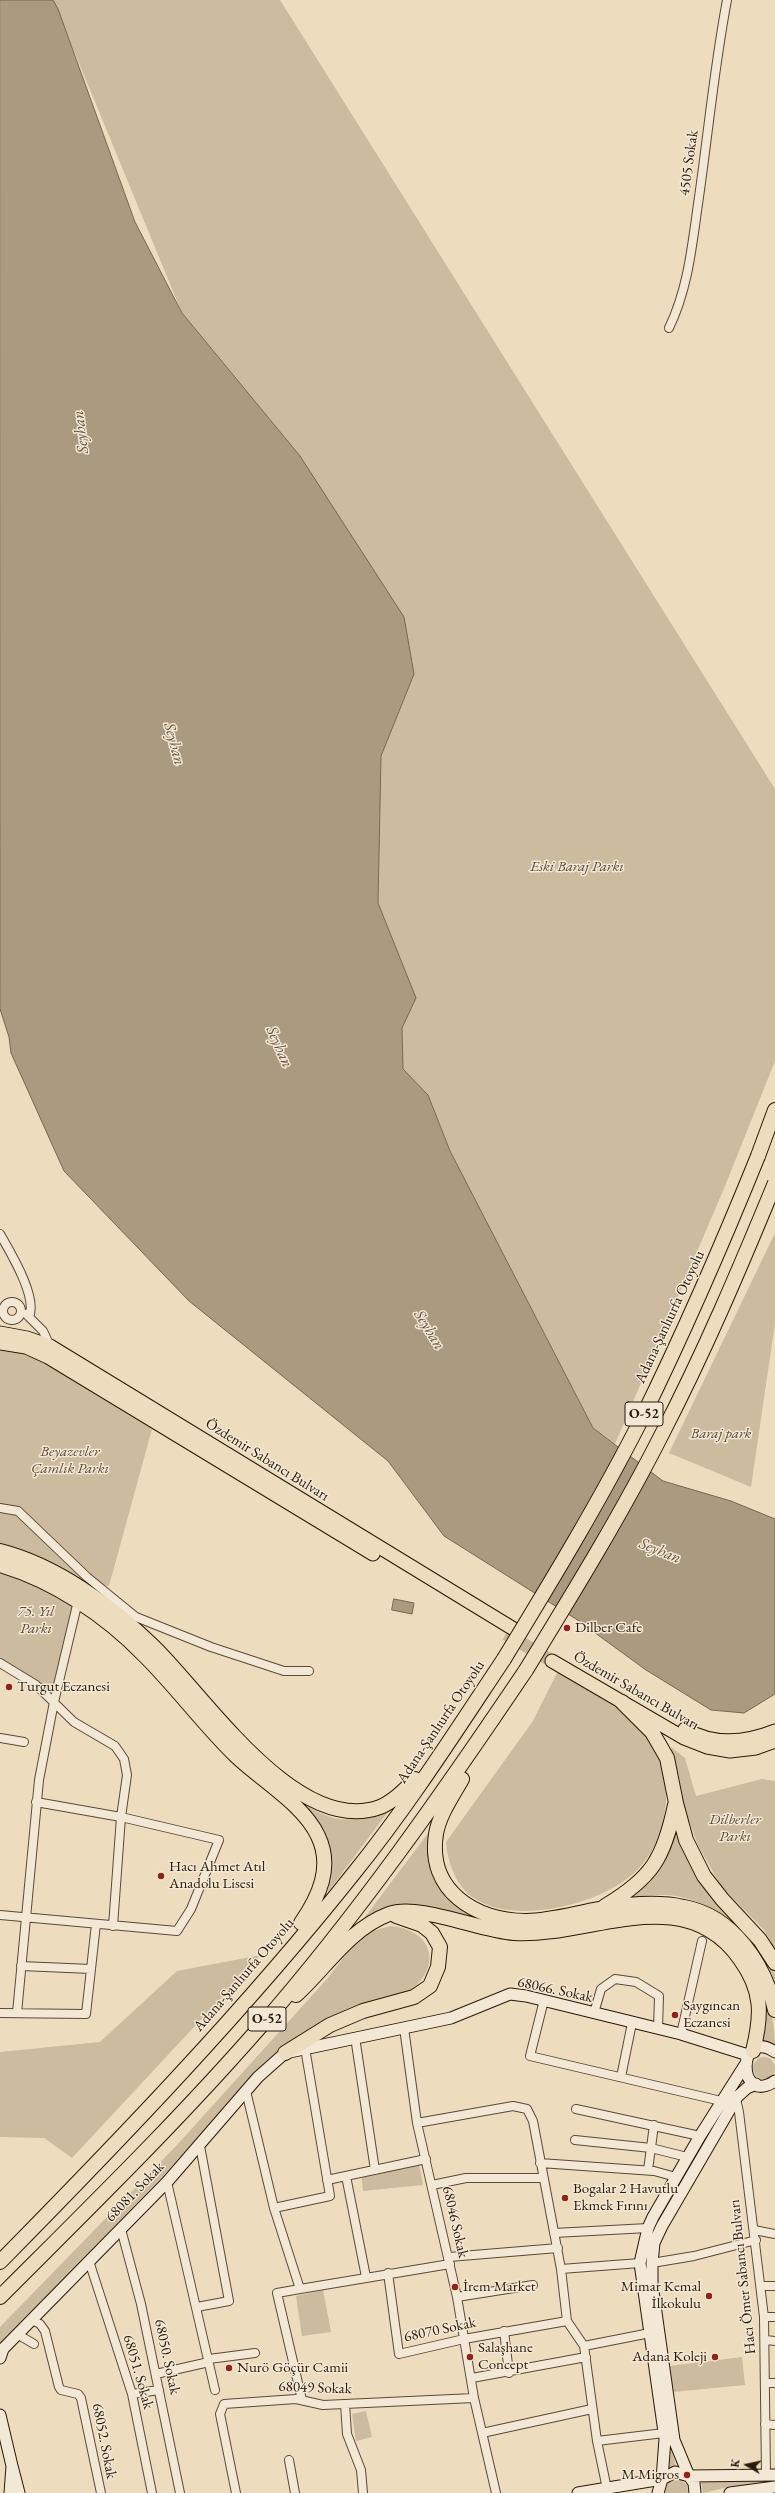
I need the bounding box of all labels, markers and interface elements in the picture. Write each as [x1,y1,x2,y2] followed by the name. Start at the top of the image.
[675,129,703,197] street label: 4505 Sokak
[69,409,93,455] water label: Seyhan
[159,721,189,767] water label: Seyhan
[530,858,624,876] park label: Eski Baraj Parkı
[261,1023,297,1071] water label: Seyhan
[631,1248,709,1386] street label: Adana-Şanlıurfa Otoyolu
[409,1307,449,1353] water label: Seyhan
[625,1402,663,1426] road number: O-52
[202,1415,332,1505] street label: Özdemir Sabancı Bulvarı
[691,1425,751,1443] park label: Baraj park
[31,1443,109,1478] park label: Beyazevler Çamlık Parkı
[636,1534,684,1568] water label: Seyhan
[18,1603,54,1638] park label: 75. Yıl Parkı
[575,1619,642,1637] place label: Dilber Cafe
[562,1623,572,1633] marker: Dilber Cafe
[570,1648,702,1734] street label: Özdemir Sabancı Bulvarı
[393,1657,489,1787] street label: Adana-Şanlıurfa Otoyolu
[17,1678,110,1696] place label: Turgut Eczanesi
[4,1682,14,1692] marker: Turgut Eczanesi
[709,1811,761,1846] park label: Dilberler Parkı
[169,1858,265,1893] place label: Hacı Ahmet Atıl Anadolu Lisesi
[156,1871,166,1881] marker: Hacı Ahmet Atıl Anadolu Lisesi
[190,1915,298,2035] street label: Adana-Şanlıurfa Otoyolu
[516,1973,594,2007] street label: 68066. Sokak
[683,1997,740,2032] place label: Saygıncan Eczanesi
[248,2007,286,2031] road number: O-52
[670,2010,680,2020] marker: Saygıncan Eczanesi
[102,2158,168,2226] street label: 68081. Sokak
[573,2180,678,2215] place label: Bogalar 2 Havutlu Ekmek Fırını
[438,2184,472,2260] street label: 68046 Sokak
[560,2193,570,2203] marker: Bogalar 2 Havutlu Ekmek Fırını
[726,2199,760,2355] street label: Hacı Ömer Sabancı Bulvarı
[463,2278,535,2296] place label: İrem Market
[621,2278,701,2313] place label: Mimar Kemal İlkokulu
[450,2282,460,2292] marker: İrem Market
[704,2291,714,2301] marker: Mimar Kemal İlkokulu
[402,2314,478,2346] street label: 68070 Sokak
[150,2318,184,2396] street label: 68050. Sokak
[119,2333,157,2411] street label: 68051. Sokak
[478,2339,533,2374] place label: Salaşhane Concept
[632,2348,707,2366] place label: Adana Koleji
[465,2352,475,2362] marker: Salaşhane Concept
[710,2352,720,2362] marker: Adana Koleji
[237,2359,348,2377] place label: Nurö Göçür Camii
[224,2363,234,2373] marker: Nurö Göçür Camii
[278,2378,352,2398] street label: 68049 Sokak
[88,2402,120,2480] street label: 68052. Sokak
[727,2445,767,2485] north arrow
[728,2458,743,2468] text: K
[621,2466,679,2484] place label: M Migros
[682,2470,692,2480] marker: M Migros

